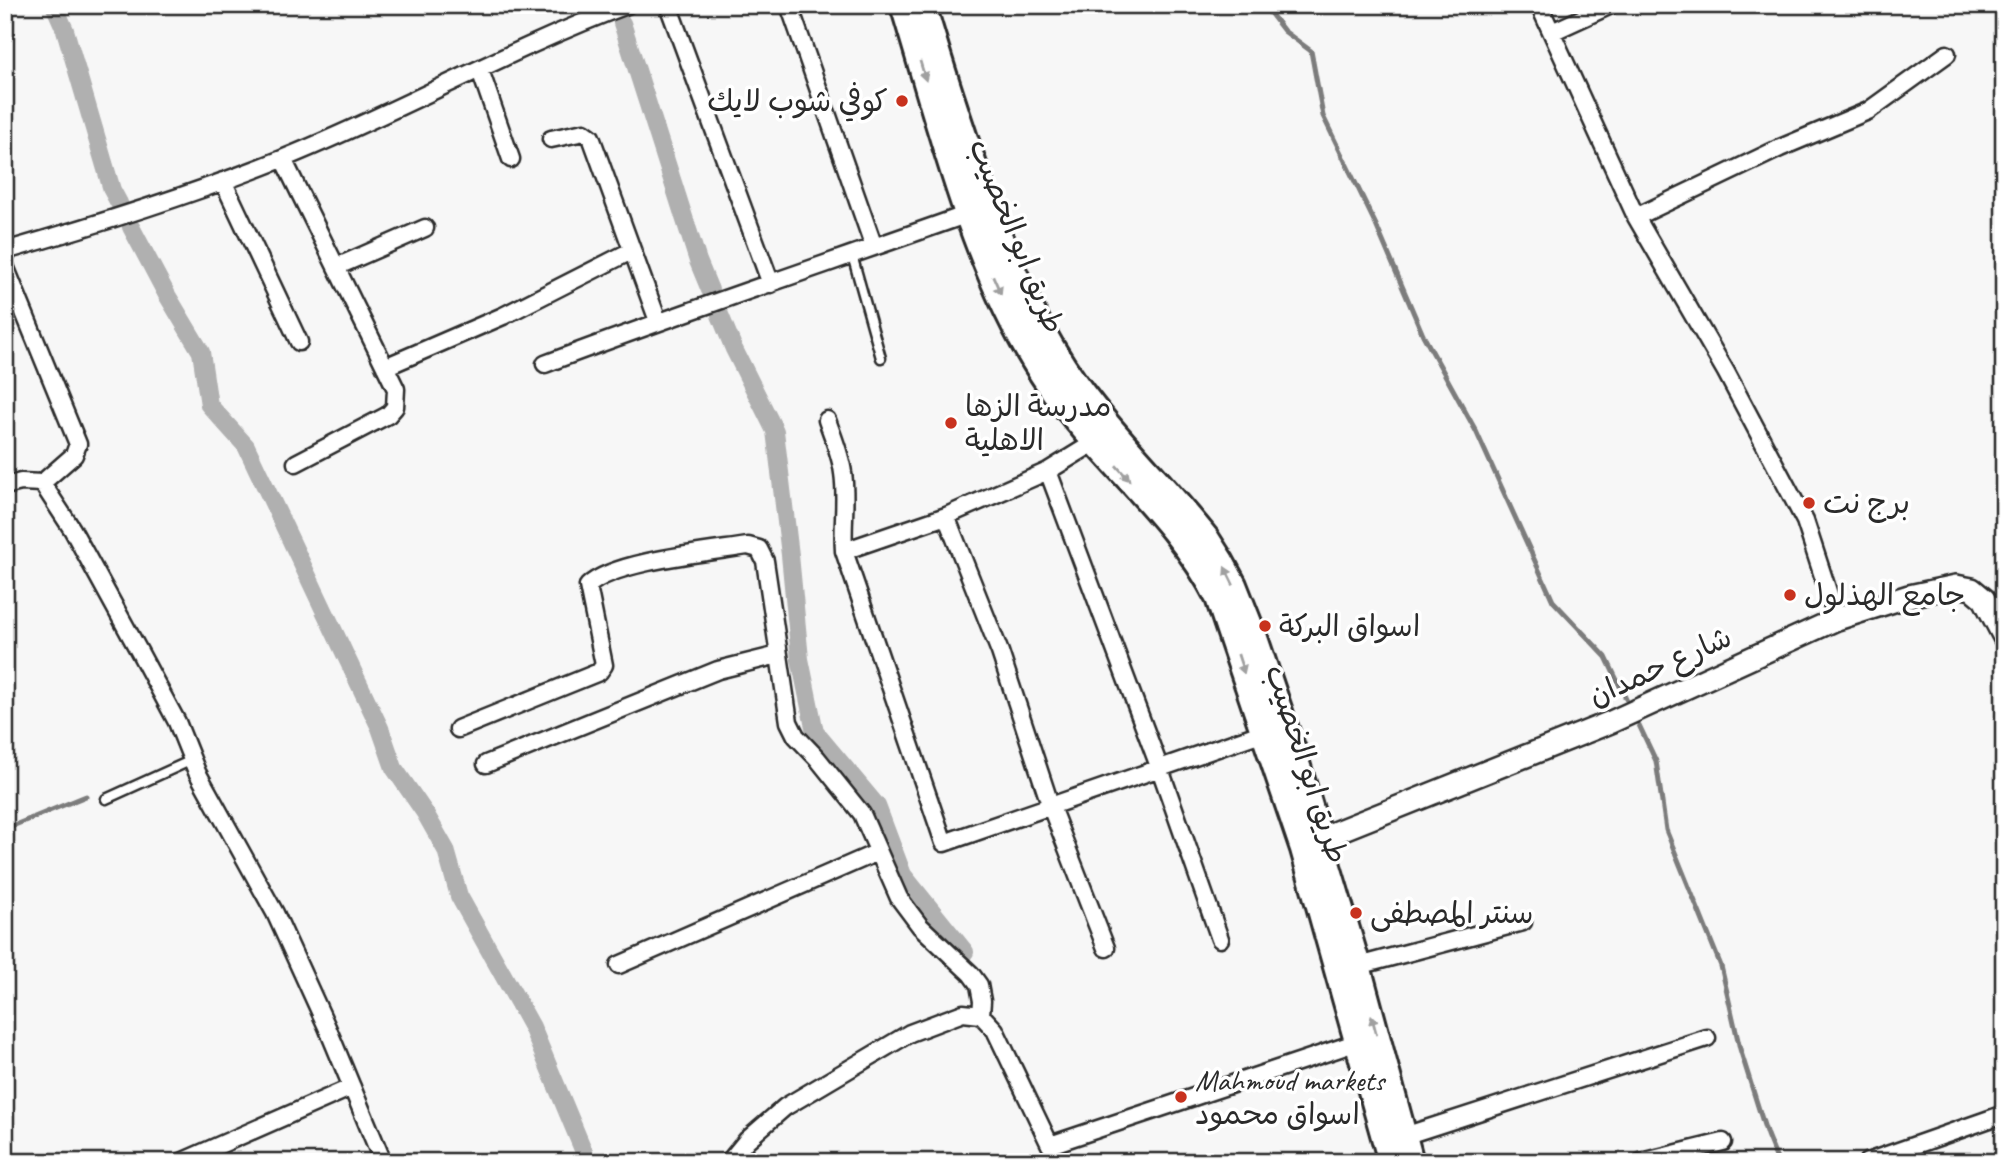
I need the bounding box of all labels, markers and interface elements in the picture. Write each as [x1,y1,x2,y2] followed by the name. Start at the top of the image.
[918,60,928,81] one-way arrow
[707,82,888,122] place label: كوفي شوب لايك
[894,93,910,109] marker: كوفي شوب لايك
[961,133,1073,339] street label: طريق ابو الخصيب
[992,275,1003,296] one-way arrow
[965,387,1111,459] place label: مدرسة الزها الاهلية
[943,415,959,431] marker: مدرسة الزها الاهلية
[1115,464,1131,482] one-way arrow
[1823,484,1910,523] place label: برج نت
[1801,495,1817,511] marker: برج نت
[1223,566,1234,586] one-way arrow
[1804,576,1965,617] place label: جامع الهذلول
[1782,587,1798,603] marker: جامع الهذلول
[1279,607,1420,645] place label: اسواق البركة
[1257,618,1273,634] marker: اسواق البركة
[1583,618,1738,716] street label: شارع حمدان
[1236,653,1247,674] one-way arrow
[1257,660,1357,868] street label: طريق ابو الخصيب
[1370,894,1533,932] place label: سنتر المصطفى
[1348,905,1364,921] marker: سنتر المصطفى
[1368,1014,1379,1036] one-way arrow
[1195,1061,1387,1133] place label: Mahmoud markets اسواق محمود
[1173,1089,1189,1105] marker: Mahmoud markets اسواق محمود

